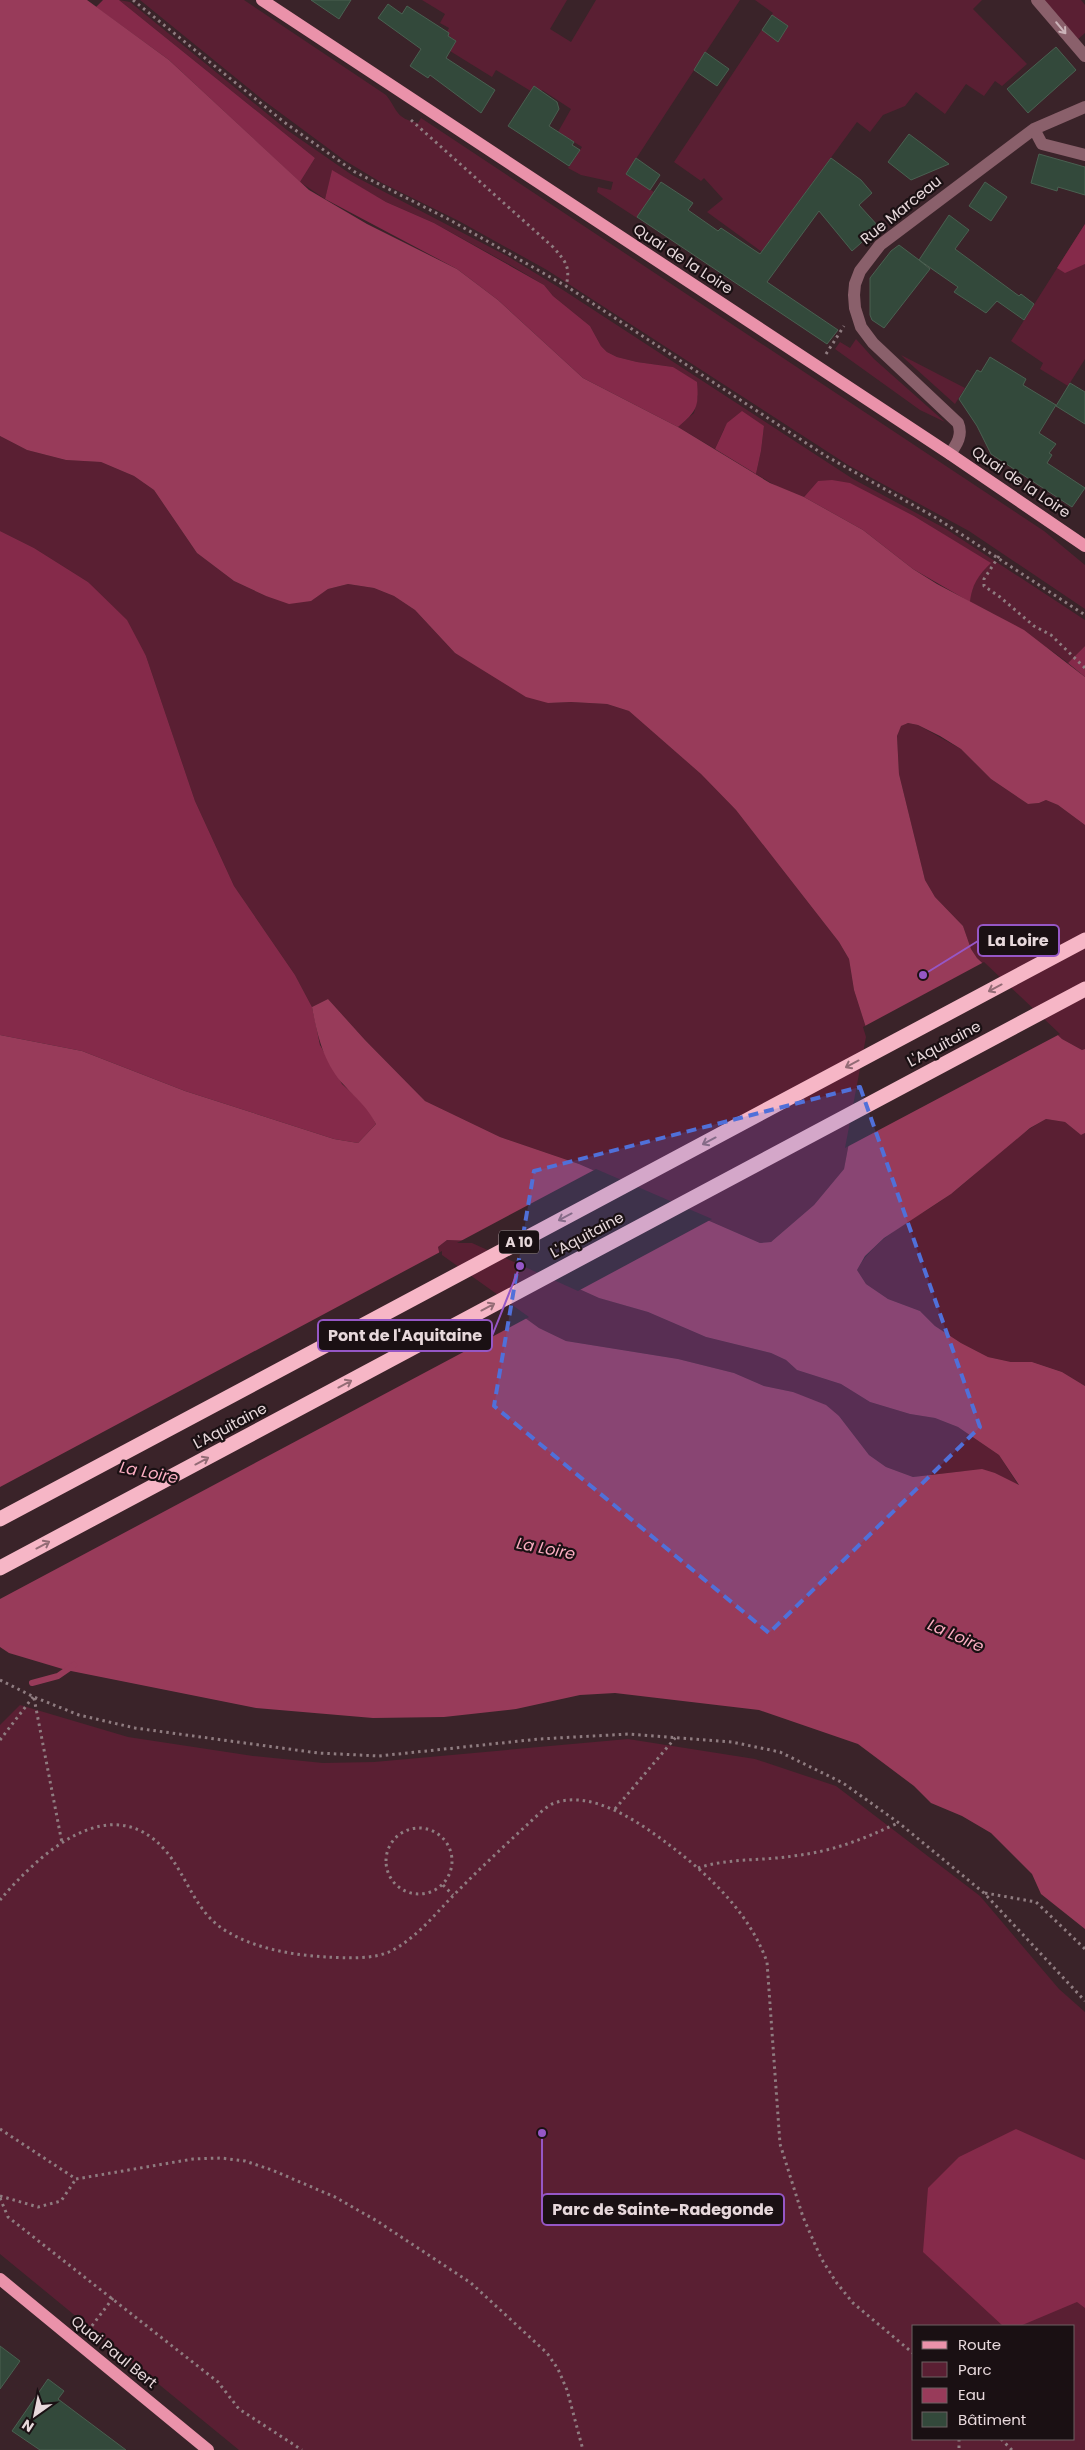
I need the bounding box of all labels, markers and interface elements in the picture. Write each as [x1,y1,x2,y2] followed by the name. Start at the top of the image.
[1055,22,1066,35] one-way arrow
[856,170,946,249] street label: Rue Marceau
[629,218,737,299] street label: Quai de la Loire
[968,441,1075,523] street label: Quai de la Loire
[978,925,1059,956] callout: La Loire
[987,929,1049,952] text: La Loire
[988,983,1003,993] one-way arrow
[903,1015,984,1072] street label: L'Aquitaine
[845,1060,860,1069] one-way arrow
[701,1136,716,1146] one-way arrow
[546,1206,627,1263] street label: L'Aquitaine
[558,1213,573,1222] one-way arrow
[499,1230,539,1254] road number: A 10
[481,1302,495,1312] one-way arrow
[318,1320,492,1351] callout: Pont de l'Aquitaine
[328,1324,482,1347] text: Pont de l'Aquitaine
[337,1379,352,1388] one-way arrow
[189,1397,270,1454] street label: L'Aquitaine
[194,1455,209,1465] one-way arrow
[118,1456,180,1489] water label: La Loire
[515,1532,577,1565] water label: La Loire
[35,1540,50,1549] one-way arrow
[924,1613,988,1658] water label: La Loire
[542,2194,784,2225] callout: Parc de Sainte-Radegonde
[552,2198,774,2221] text: Parc de Sainte-Radegonde
[67,2310,162,2393] street label: Quai Paul Bert
[912,2325,1075,2440] legend
[958,2334,1001,2355] text: Route
[958,2359,992,2380] text: Parc
[958,2384,985,2405] text: Eau
[10,2390,60,2440] north arrow
[958,2409,1026,2430] text: Bâtiment
[18,2415,38,2437] text: N

